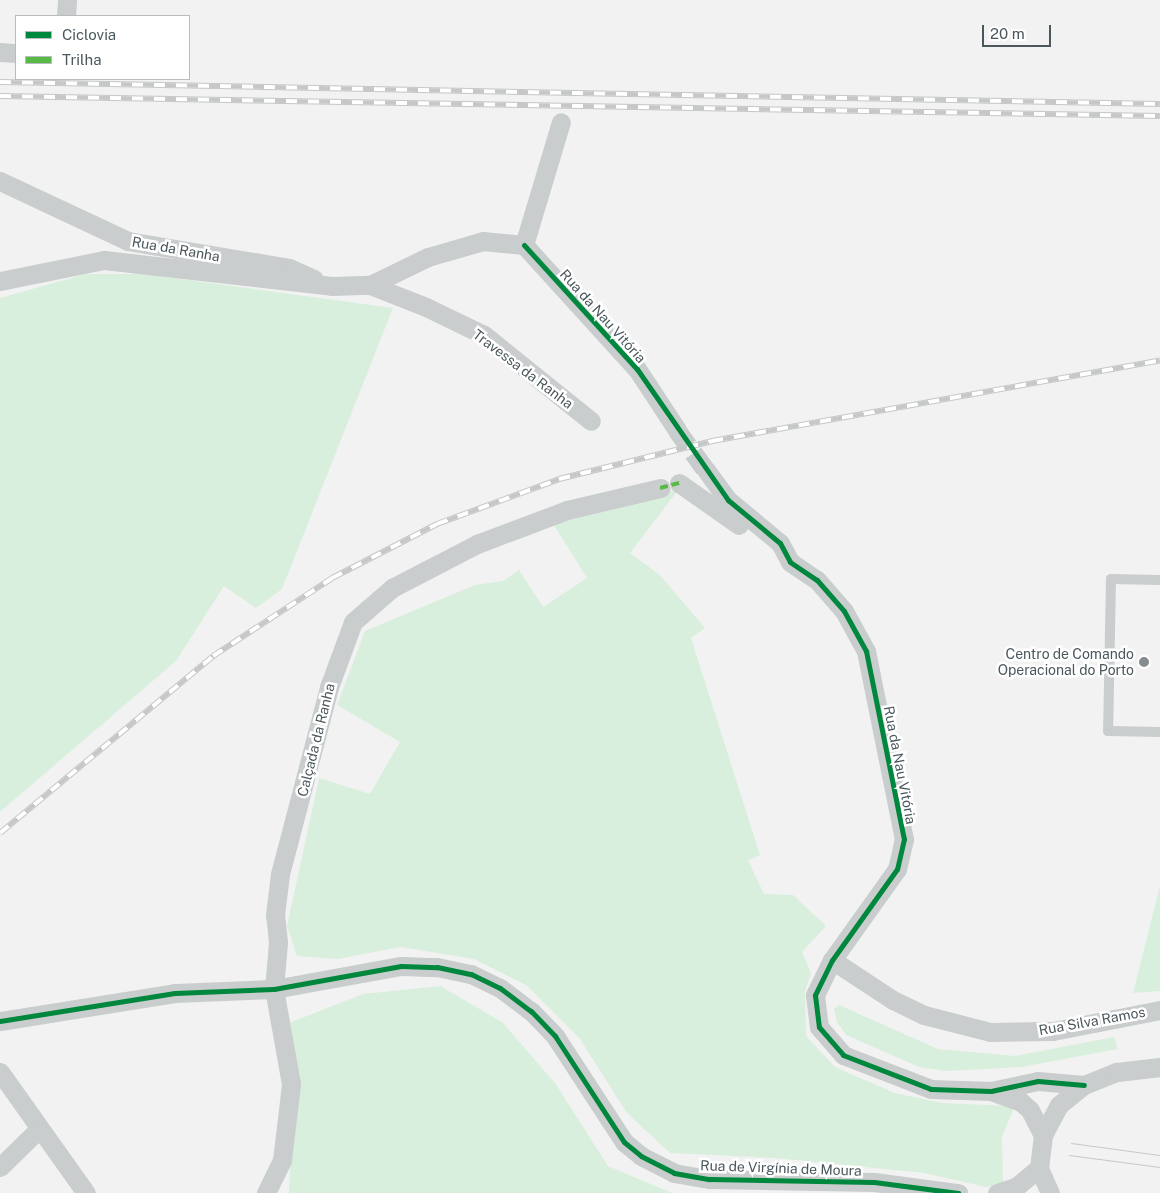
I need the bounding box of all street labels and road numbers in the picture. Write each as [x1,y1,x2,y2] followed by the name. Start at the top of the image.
[131,233,221,265] street label: Rua da Ranha
[556,266,650,366] street label: Rua da Nau Vitória
[470,326,576,412] street label: Travessa da Ranha
[294,682,338,798] street label: Calçada da Ranha
[880,704,920,826] street label: Rua da Nau Vitória
[1038,1003,1146,1039] street label: Rua Silva Ramos
[700,1157,862,1179] street label: Rua de Virgínia de Moura

